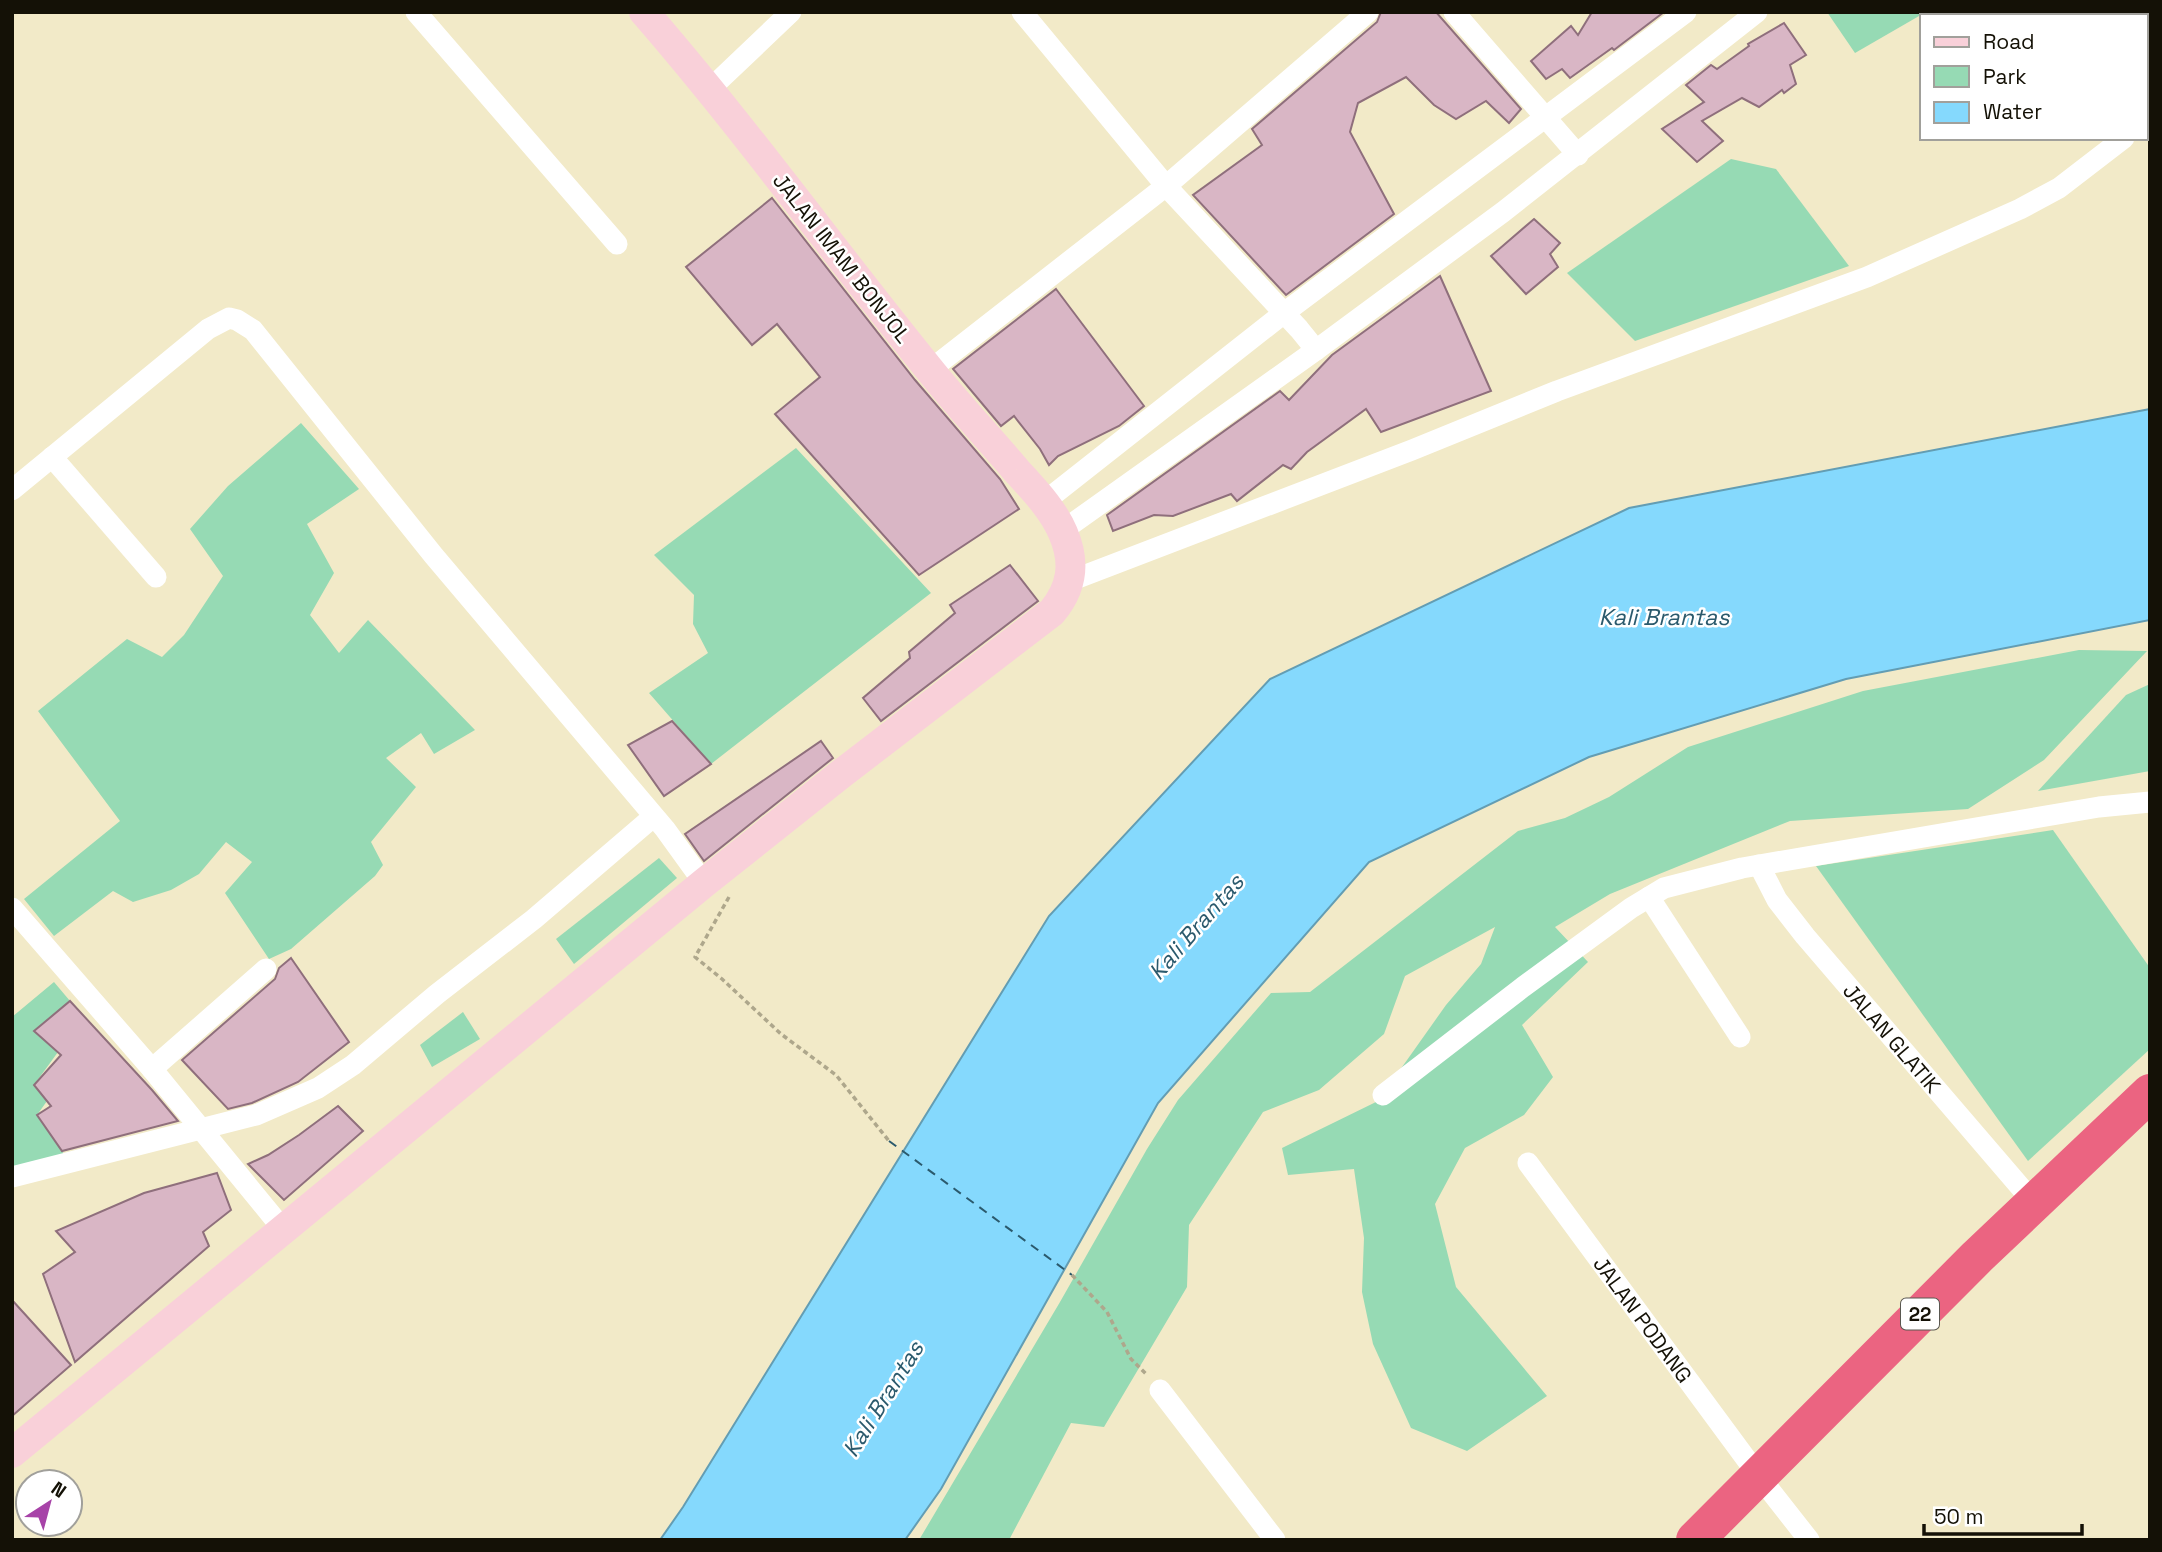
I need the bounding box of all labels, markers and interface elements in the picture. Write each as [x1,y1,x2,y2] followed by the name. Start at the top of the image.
[1920,14,2148,140] legend
[1983,28,2035,55] text: Road
[1983,63,2027,90] text: Park
[1983,98,2042,125] text: Water
[767,167,917,349] street label: JALAN IMAM BONJOL
[1599,602,1730,632] water label: Kali Brantas
[1142,867,1251,986] water label: Kali Brantas
[1838,977,1947,1098] street label: JALAN GLATIK
[1588,1251,1699,1388] street label: JALAN PODANG
[1901,1298,1939,1330] road number: 22
[836,1335,931,1462] water label: Kali Brantas
[14,1468,84,1538] north arrow
[46,1476,71,1504] text: N
[1924,1492,2082,1536] scale bar
[1934,1503,1984,1530] text: 50 m

